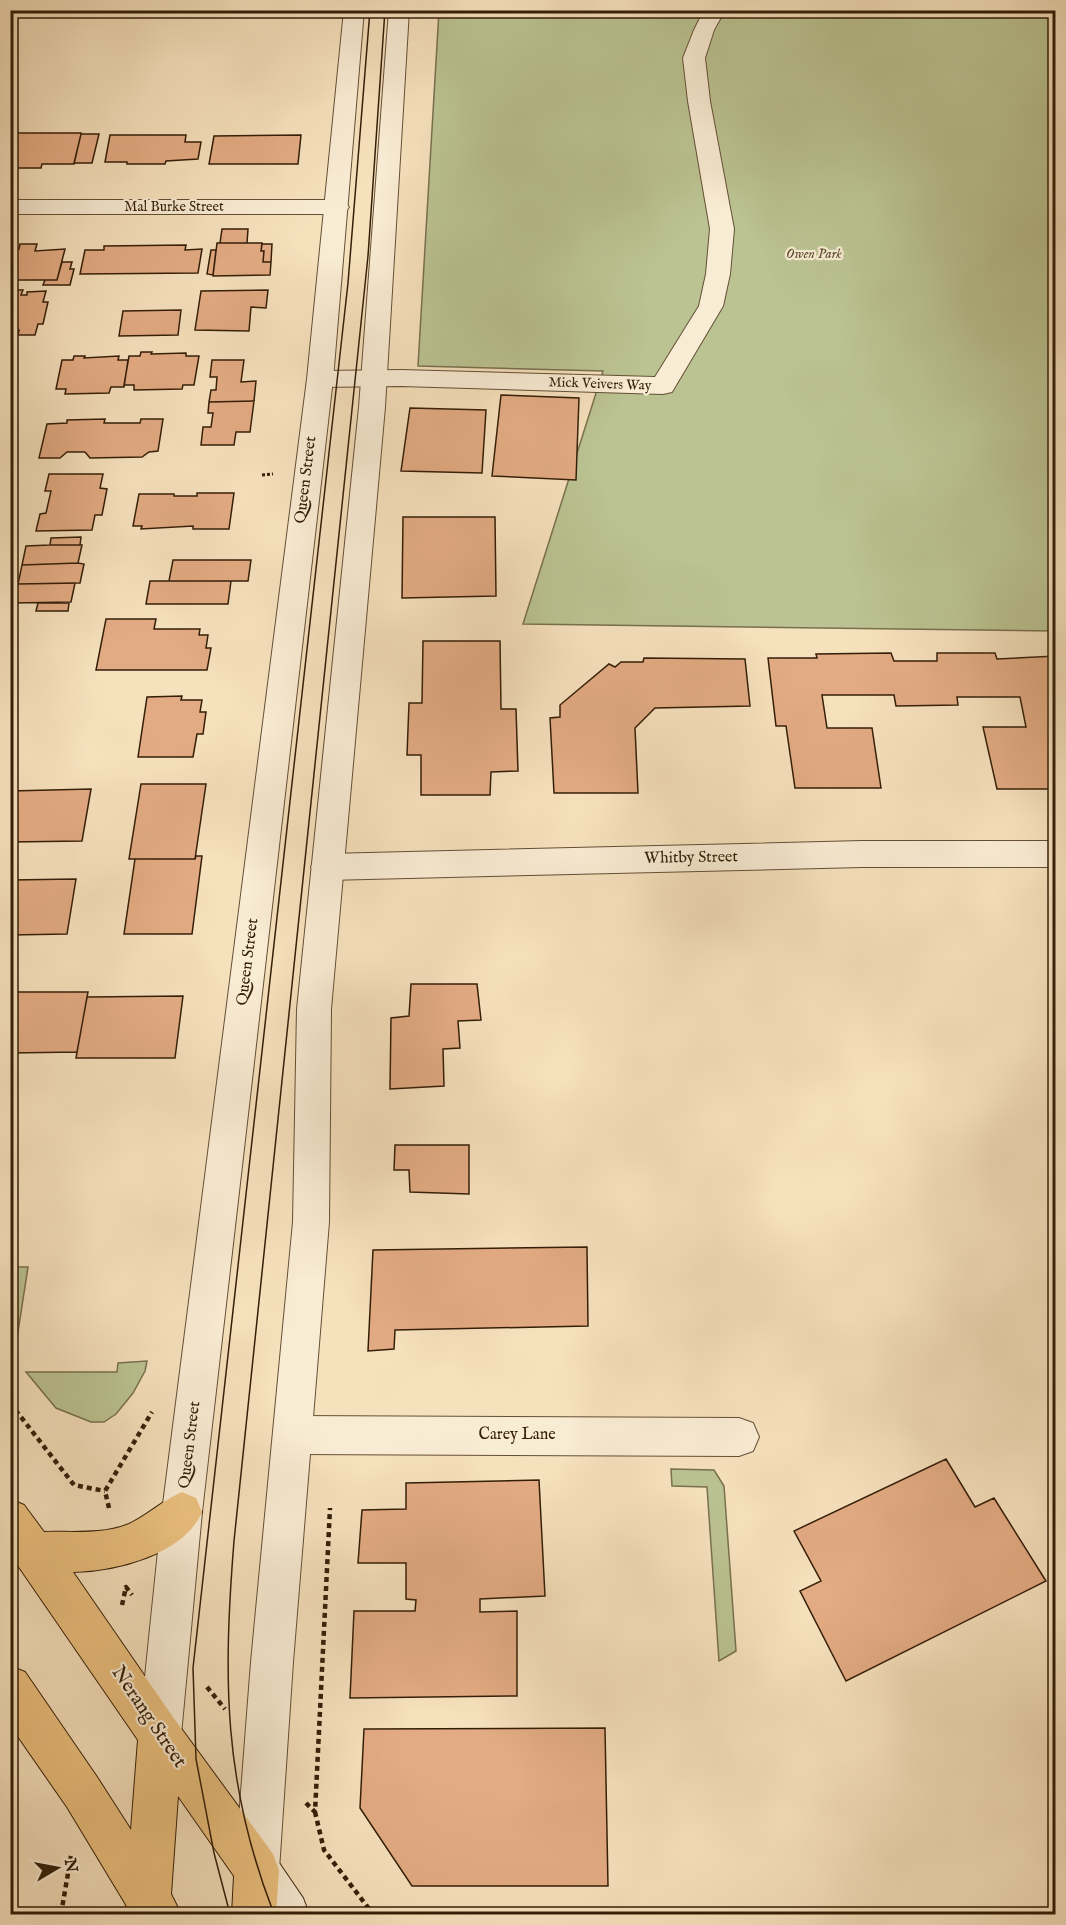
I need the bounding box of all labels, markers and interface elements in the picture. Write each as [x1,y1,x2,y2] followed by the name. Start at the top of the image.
[124,198,224,216] street label: Mal Burke Street
[786,245,842,263] park label: Owen Park
[548,373,652,395] street label: Mick Veivers Way
[291,435,321,525] street label: Queen Street
[644,847,739,869] street label: Whitby Street
[233,917,263,1007] street label: Queen Street
[175,1400,205,1490] street label: Queen Street
[478,1425,556,1445] street label: Carey Lane
[106,1661,192,1773] street label: Nerang Street
[27,1838,87,1898] north arrow
[59,1856,81,1874] text: N

